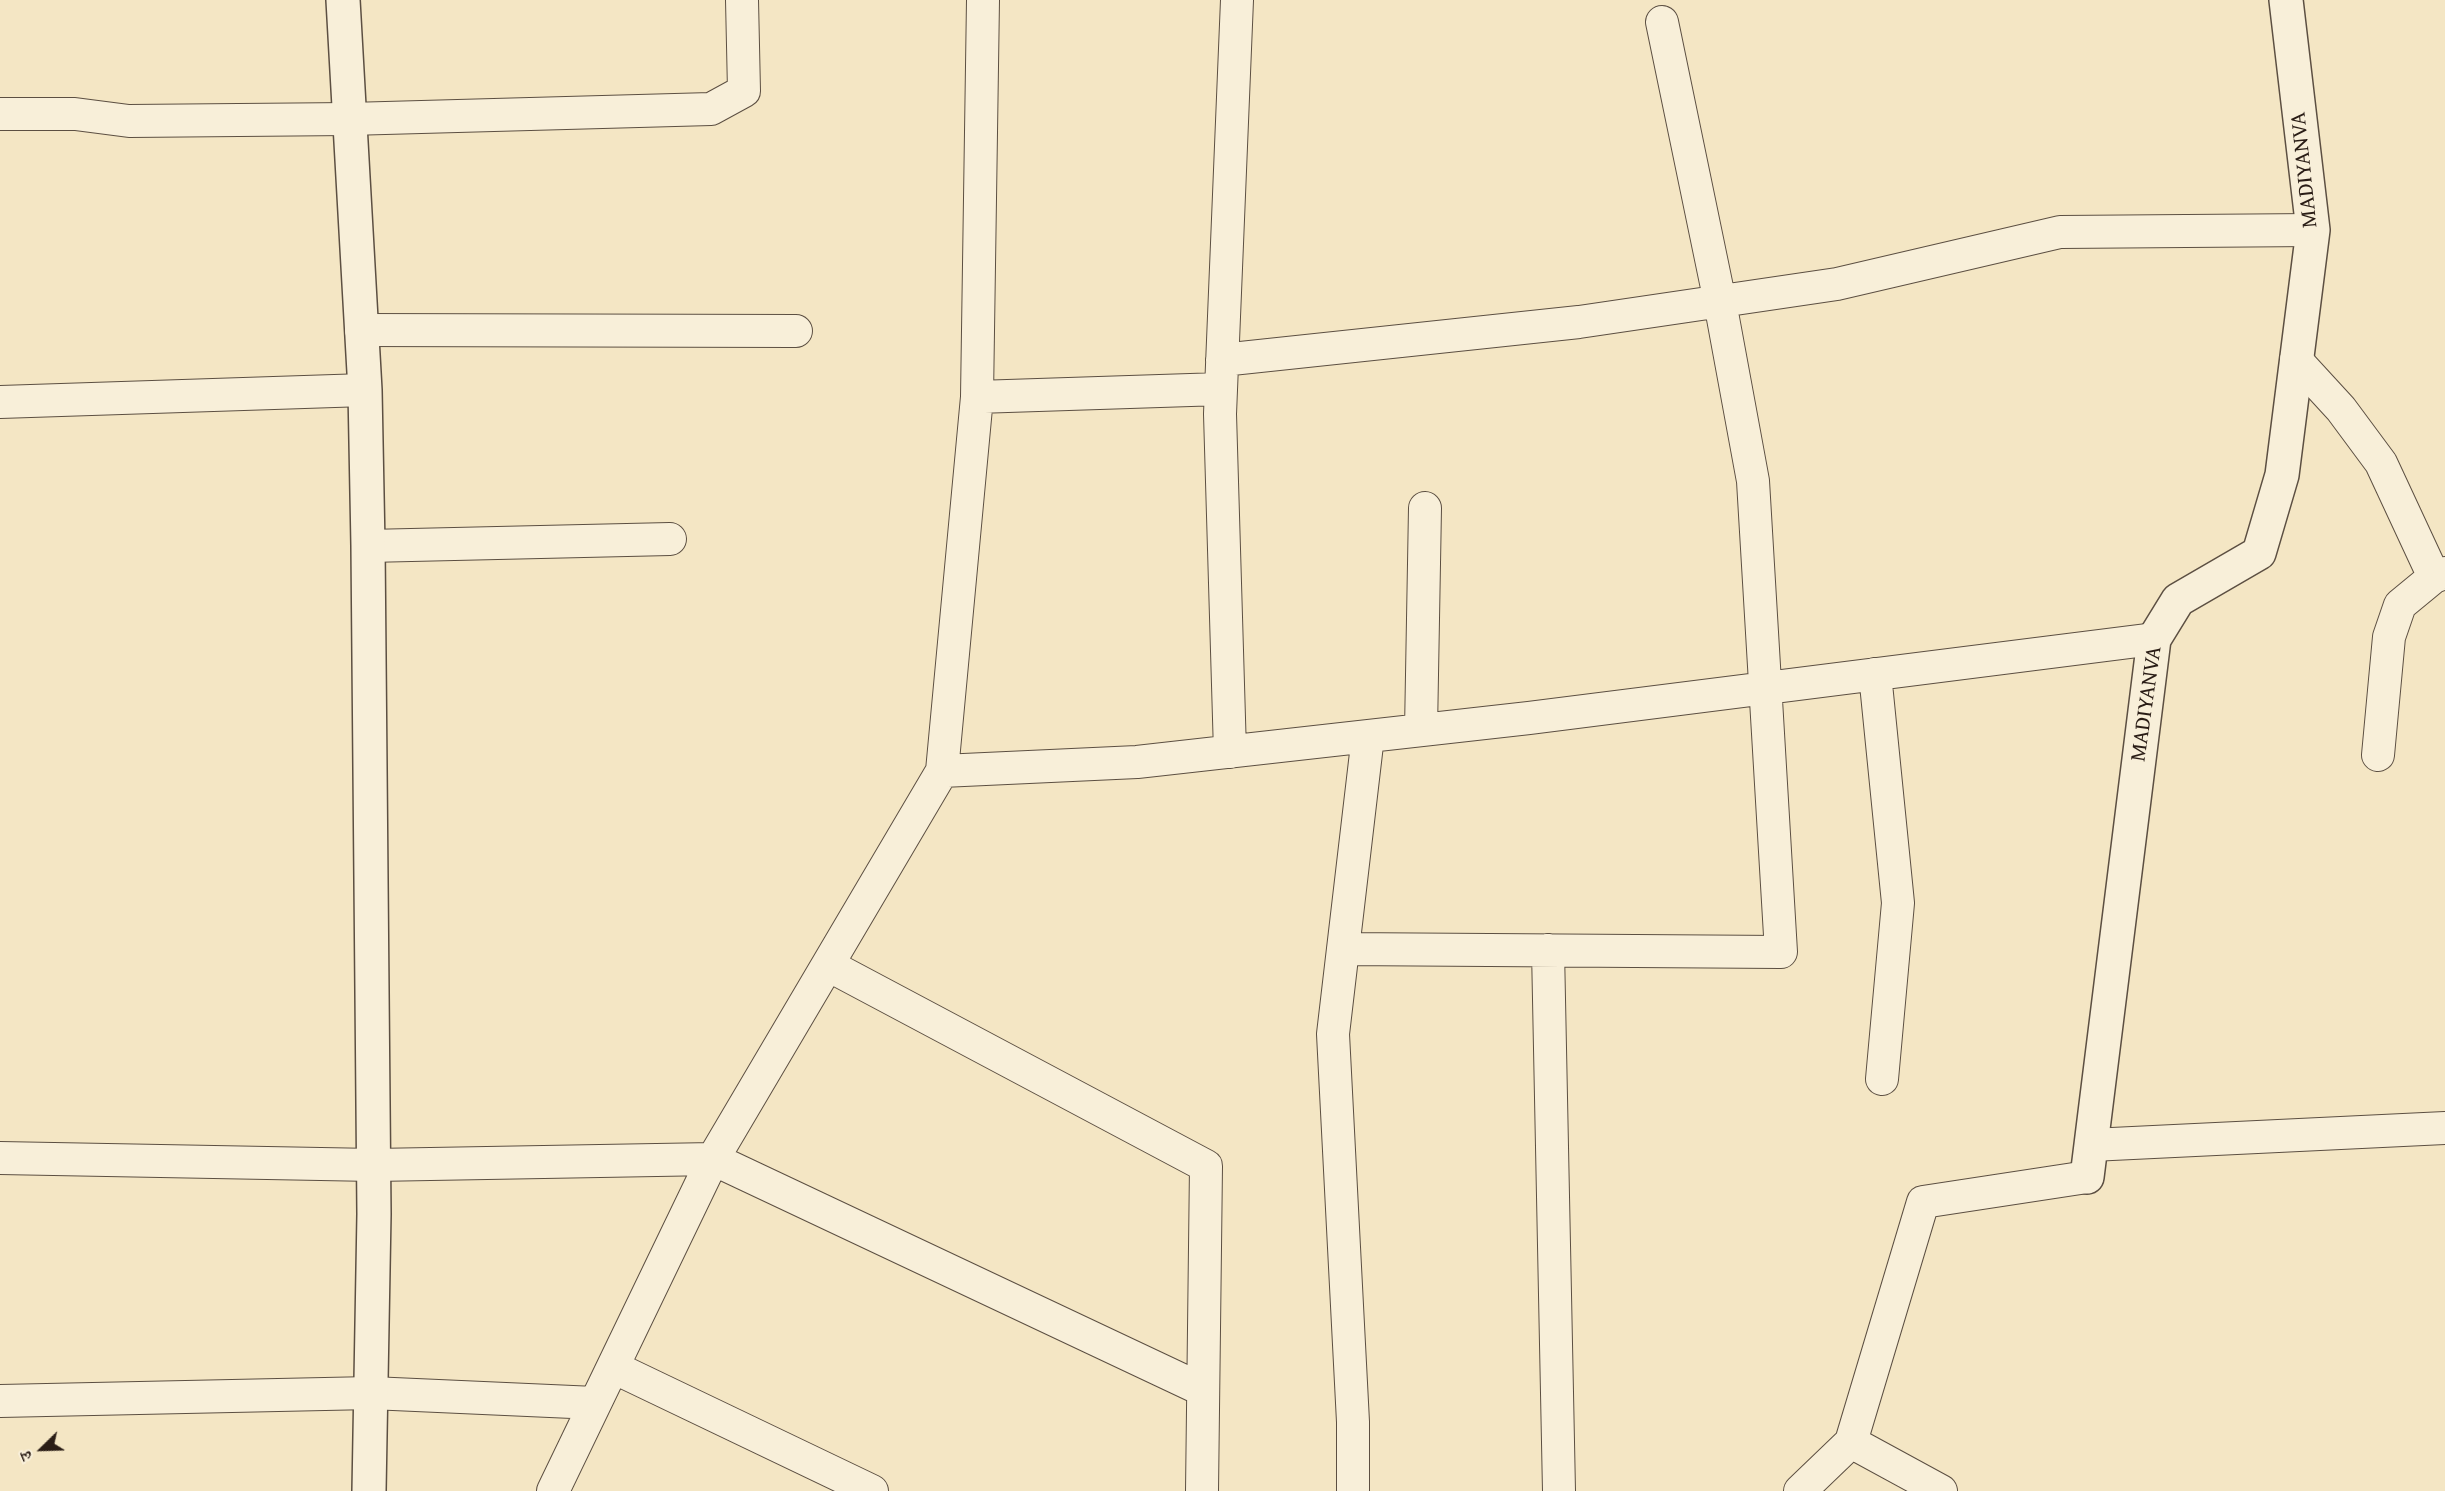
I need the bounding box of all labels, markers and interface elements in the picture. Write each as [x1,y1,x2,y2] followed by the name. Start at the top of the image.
[2286,111,2324,229] street label: MADIYANVA
[2126,645,2168,763] street label: MADIYANVA
[12,1419,72,1479] north arrow
[13,1448,38,1464] text: उ

